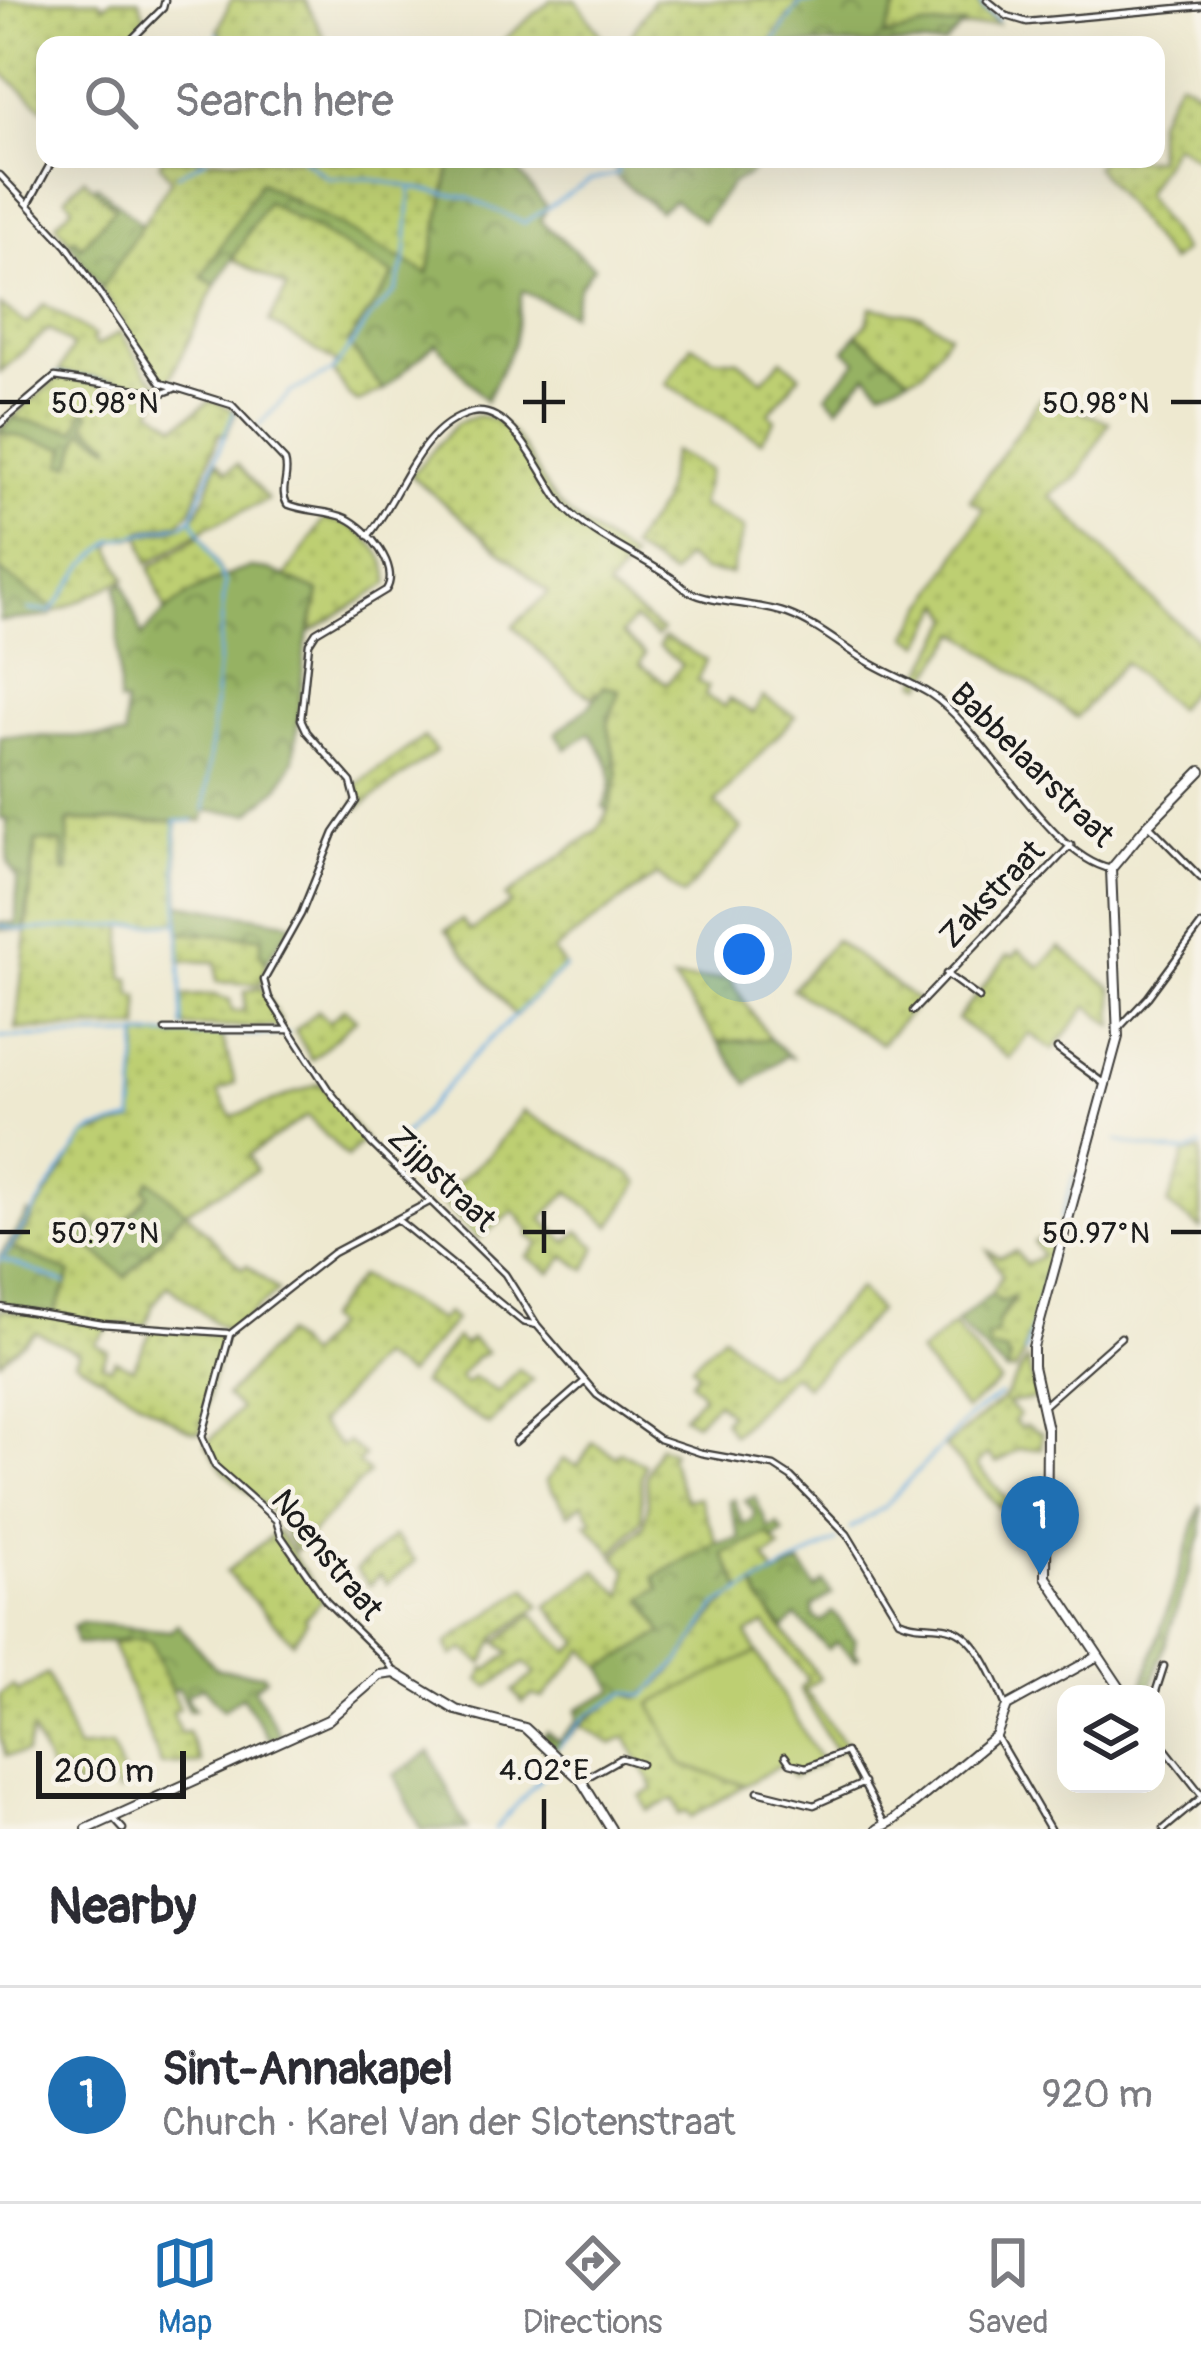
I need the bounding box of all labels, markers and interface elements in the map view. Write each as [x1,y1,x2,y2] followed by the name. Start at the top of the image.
[36,36,1165,168] search box
[78,69,144,135] icon: search
[174,74,394,130] text: Search here
[51,385,159,422] text: 50.98°N
[1042,385,1150,422] text: 50.98°N
[941,674,1123,856] street label: Babbelaarstraat
[931,831,1054,957] street label: Zakstraat
[714,924,774,984] your location
[379,1117,505,1241] street label: Zijpstraat
[51,1215,159,1252] text: 50.97°N
[1042,1215,1150,1252] text: 50.97°N
[1001,1476,1079,1575] pin: 1
[262,1481,392,1629] street label: Noenstraat
[1057,1685,1165,1793] map controls
[1057,1685,1165,1793] button: layers
[36,1745,186,1798] scale bar
[54,1751,154,1792] text: 200 m
[499,1752,589,1789] text: 4.02°E
[48,1875,196,1939] text: Nearby
[162,2042,453,2098] text: Sint-Annakapel
[79,2070,95,2119] text: 1
[1041,2070,1153,2119] text: 920 m
[162,2098,736,2147] text: Church · Karel Van der Slotenstraat
[152,2230,218,2343] tab: Map
[523,2230,663,2343] tab: Directions
[967,2230,1049,2343] tab: Saved

